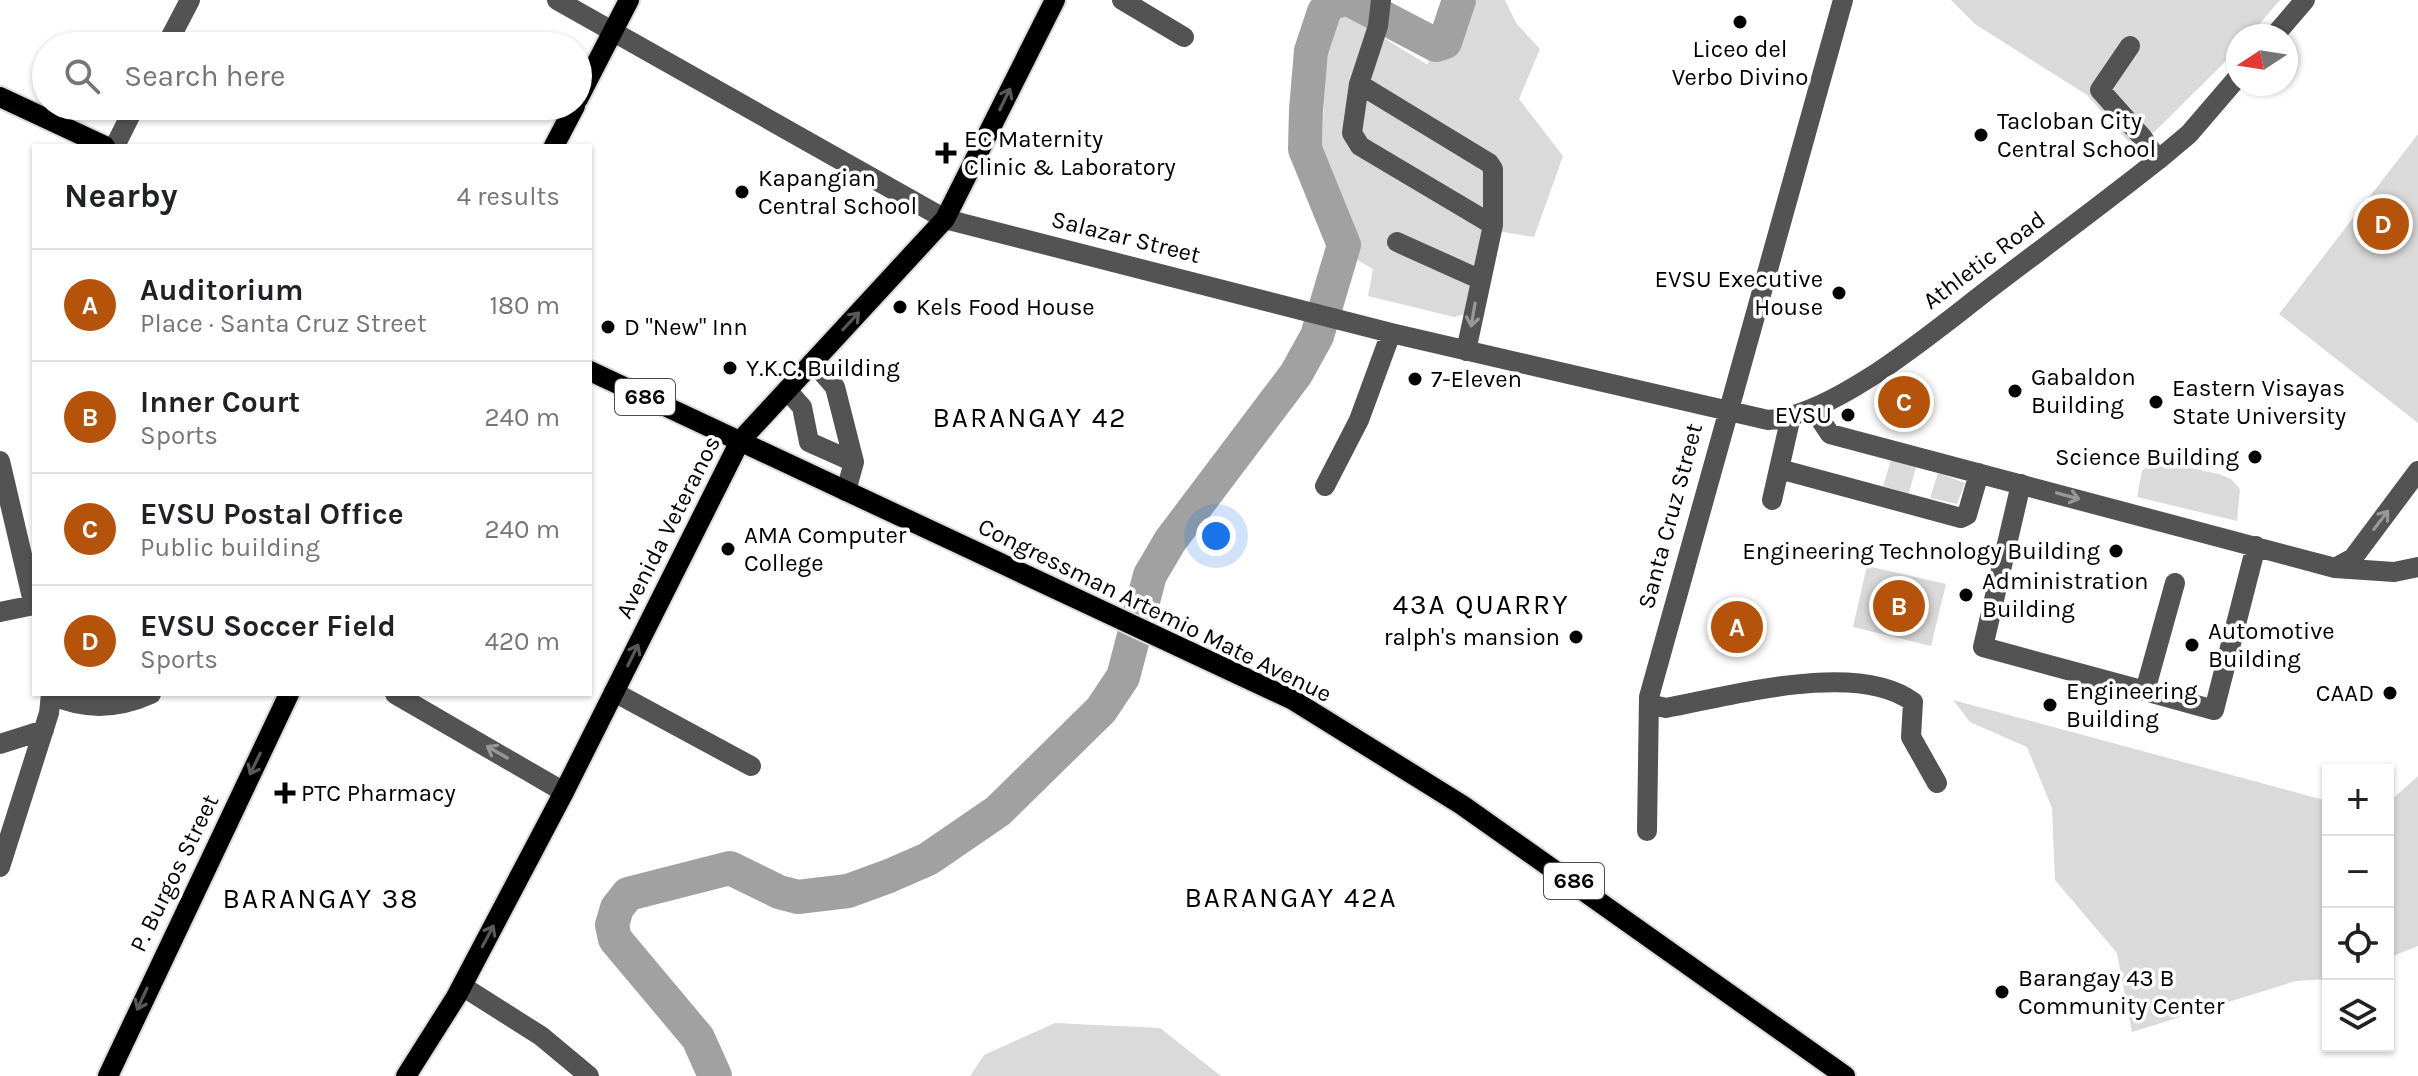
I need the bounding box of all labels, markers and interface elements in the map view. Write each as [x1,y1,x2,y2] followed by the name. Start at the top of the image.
[1731,13,1749,31] marker: Liceo del Verbo Divino
[2226,24,2298,96] north arrow
[32,32,592,120] search box
[1672,35,1808,91] place label: Liceo del Verbo Divino
[60,54,104,98] icon: search
[124,58,285,94] text: Search here
[998,88,1013,112] one-way arrow
[1997,107,2156,163] place label: Tacloban City Central School
[964,125,1176,181] place label: EC Maternity Clinic & Laboratory
[1972,126,1990,144] marker: Tacloban City Central School
[935,142,957,164] marker: EC Maternity Clinic & Laboratory
[758,164,917,220] place label: Kapangian Central School
[64,176,178,216] text: Nearby
[456,181,560,212] text: 4 results
[733,183,751,201] marker: Kapangian Central School
[2357,194,2409,254] pin: D
[1049,205,1203,269] street label: Salazar Street
[1917,205,2051,315] street label: Athletic Road
[1655,265,1823,321] place label: EVSU Executive House
[140,272,304,308] text: Auditorium
[1830,284,1848,302] marker: EVSU Executive House
[82,290,98,321] text: A
[490,290,560,321] text: 180 m
[916,293,1095,321] place label: Kels Food House
[891,298,909,316] marker: Kels Food House
[1465,302,1480,327] one-way arrow
[140,308,427,339] text: Place · Santa Cruz Street
[842,311,861,331] one-way arrow
[624,313,748,341] place label: D "New" Inn
[599,318,617,336] marker: D "New" Inn
[746,354,900,382] place label: Y.K.C. Building
[721,359,739,377] marker: Y.K.C. Building
[2031,363,2136,419] place label: Gabaldon Building
[1431,365,1522,393] place label: 7-Eleven
[1406,370,1424,388] marker: 7-Eleven
[1878,372,1930,432] pin: C
[2172,374,2346,430] place label: Eastern Visayas State University
[615,379,675,415] road number: 686
[2006,382,2024,400] marker: Gabaldon Building
[140,384,300,420] text: Inner Court
[2147,393,2165,411] marker: Eastern Visayas State University
[932,401,1128,434] district label: BARANGAY 42
[1775,401,1832,429] place label: EVSU
[82,402,98,433] text: B
[484,402,560,433] text: 240 m
[1839,406,1857,424] marker: EVSU
[140,420,218,451] text: Sports
[1632,420,1708,612] street label: Santa Cruz Street
[610,431,726,623] street label: Avenida Veteranos
[2055,443,2239,471] place label: Science Building
[2246,448,2264,466] marker: Science Building
[2054,490,2080,505] one-way arrow
[140,496,404,532] text: EVSU Postal Office
[2373,510,2389,532] one-way arrow
[974,512,1336,708] street label: Congressman Artemio Mate Avenue
[82,514,98,545] text: C
[484,514,560,545] text: 240 m
[1196,516,1236,556] your location
[744,521,907,577] place label: AMA Computer College
[140,532,320,563] text: Public building
[1742,537,2100,565] place label: Engineering Technology Building
[719,540,737,558] marker: AMA Computer College
[2107,542,2125,560] marker: Engineering Technology Building
[1982,567,2149,623] place label: Administration Building
[1873,576,1925,636] pin: B
[1957,586,1975,604] marker: Administration Building
[1392,588,1570,621] district label: 43A QUARRY
[1711,597,1763,657] pin: A
[140,608,396,644] text: EVSU Soccer Field
[2208,617,2335,673] place label: Automotive Building
[1384,623,1560,651] place label: ralph's mansion
[81,626,99,657] text: D
[484,626,560,657] text: 420 m
[1567,628,1585,646] marker: ralph's mansion
[2183,636,2201,654] marker: Automotive Building
[140,644,218,675] text: Sports
[626,644,641,668] one-way arrow
[2066,677,2198,733] place label: Engineering Building
[2316,679,2374,707] place label: CAAD
[2381,684,2399,702] marker: CAAD
[2041,696,2059,714] marker: Engineering Building
[486,744,509,760] one-way arrow
[247,752,262,776] one-way arrow
[2322,764,2394,1052] map controls
[2322,764,2394,836] button: +
[301,779,456,807] place label: PTC Pharmacy
[276,784,294,802] marker: PTC Pharmacy
[124,790,224,956] street label: P. Burgos Street
[2322,836,2394,908] button: −
[1544,863,1604,899] road number: 686
[1184,881,1398,914] district label: BARANGAY 42A
[222,882,420,915] district label: BARANGAY 38
[2322,908,2394,980] button: locate
[480,925,496,948] one-way arrow
[2018,964,2225,1020] place label: Barangay 43 B Community Center
[2322,980,2394,1052] button: layers
[1993,983,2011,1001] marker: Barangay 43 B Community Center
[134,986,149,1010] one-way arrow

